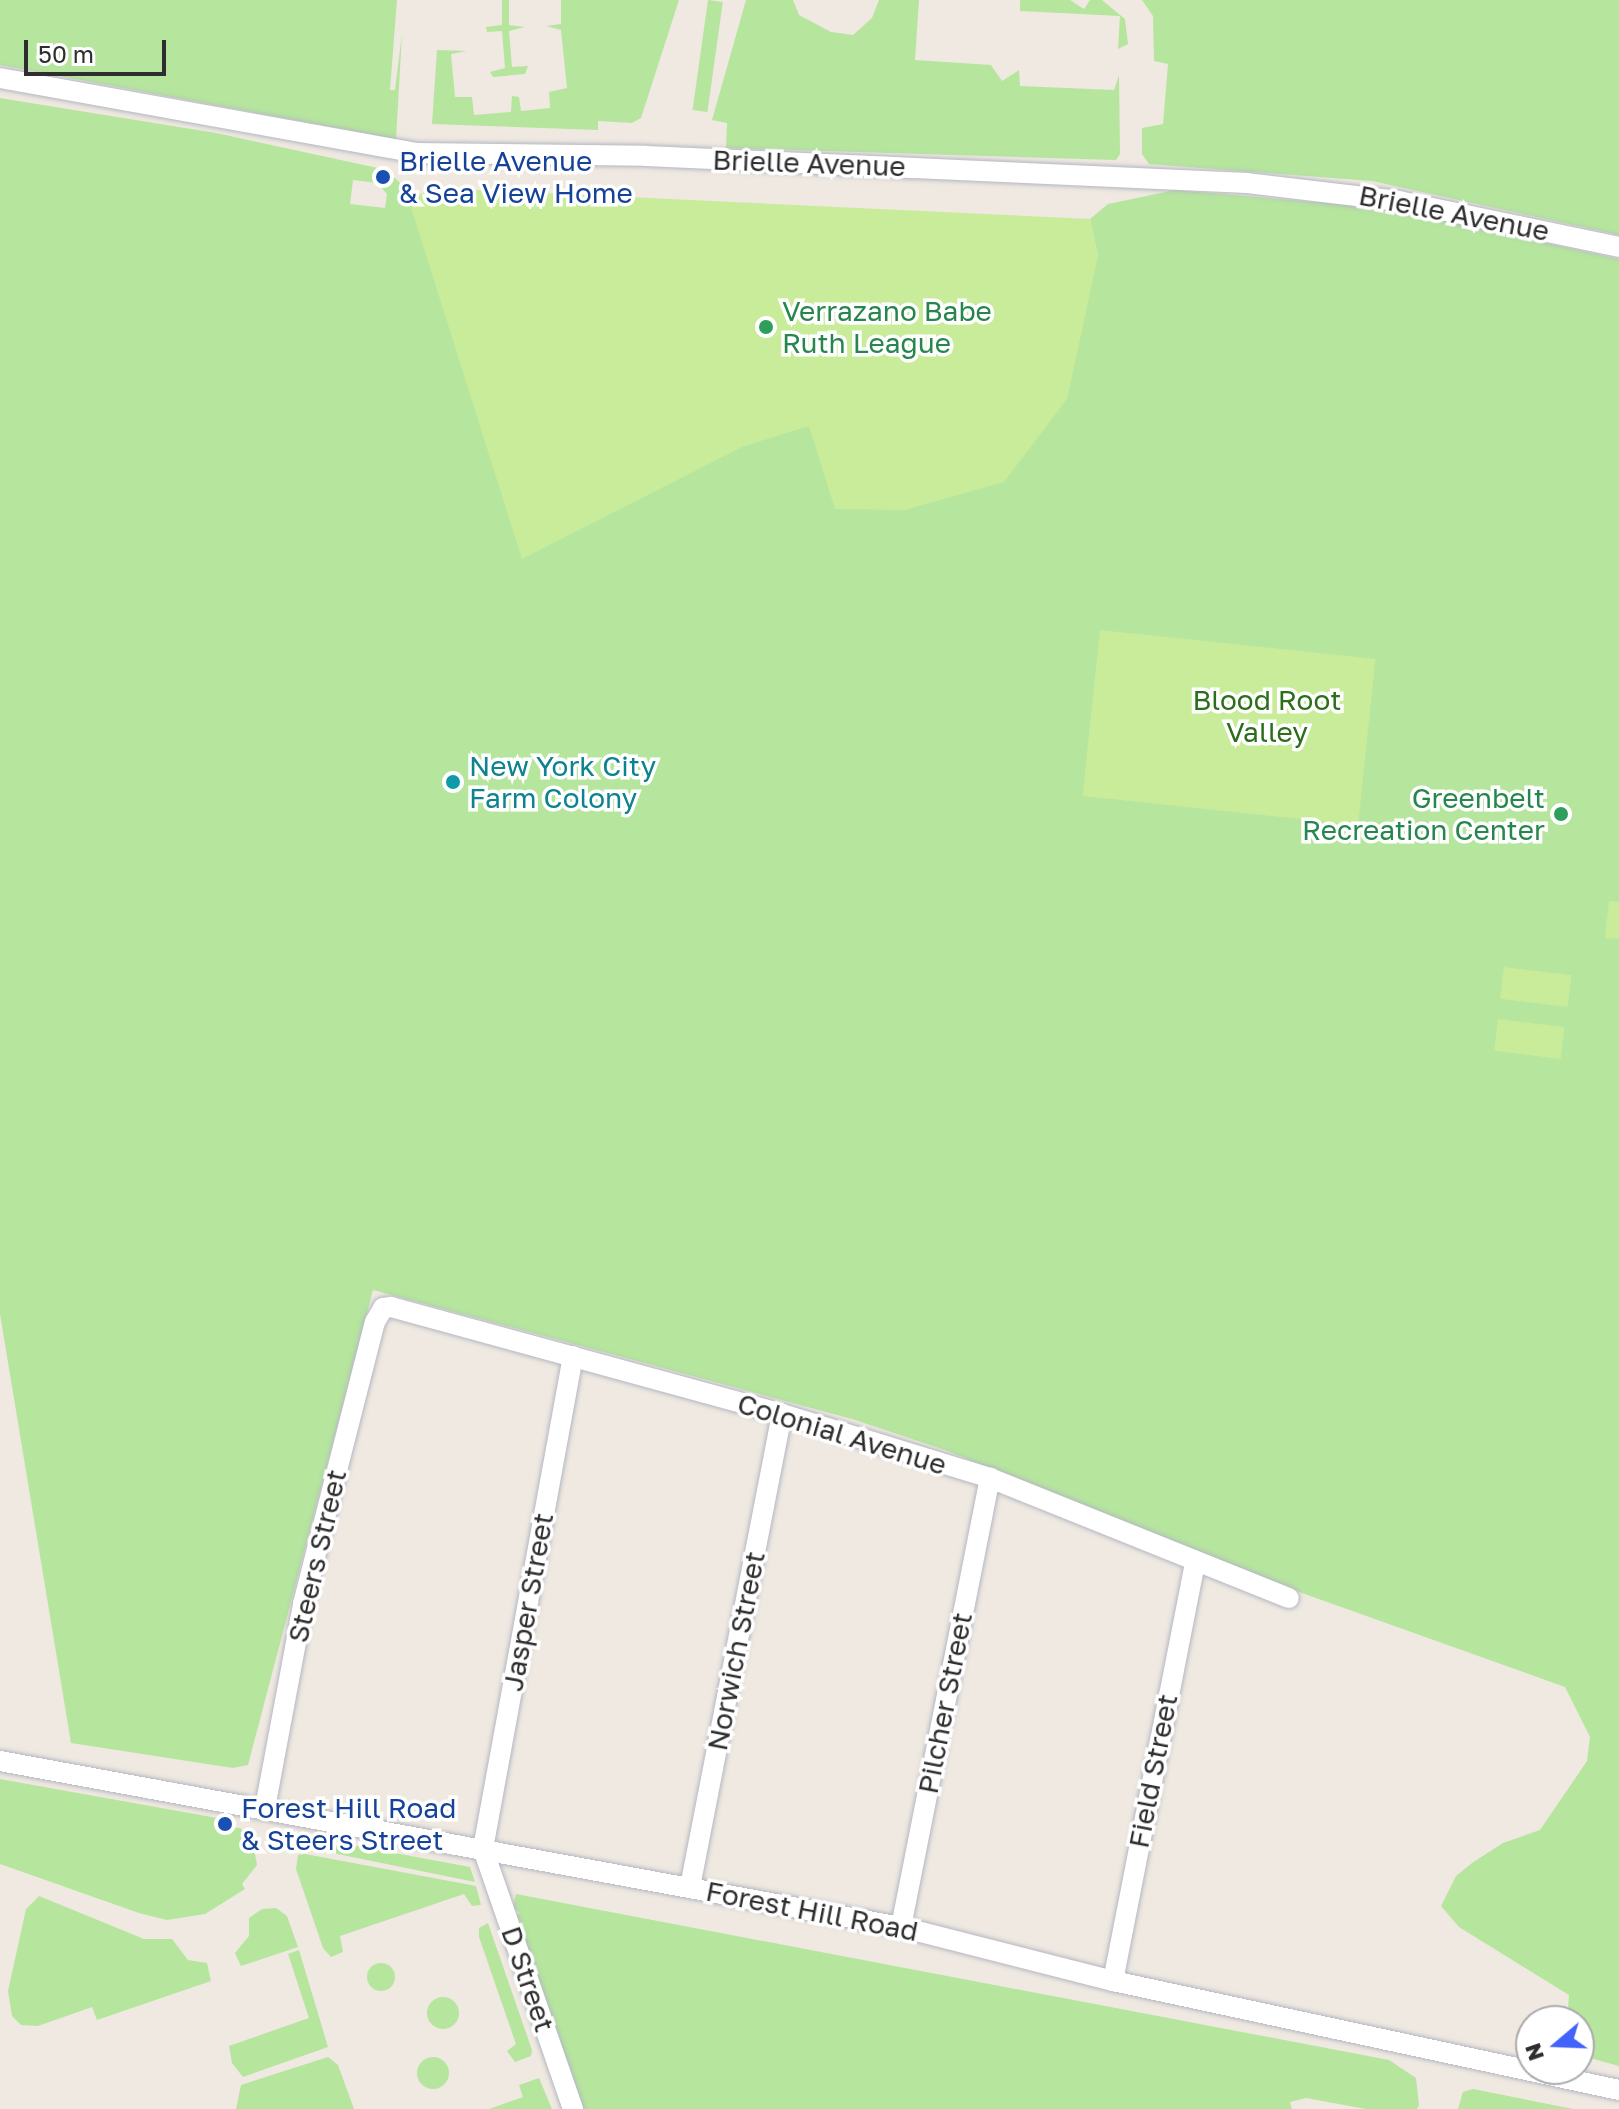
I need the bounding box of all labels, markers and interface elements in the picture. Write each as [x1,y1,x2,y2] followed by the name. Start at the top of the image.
[28,24,170,74] scale bar
[38,39,94,68] text: 50 m
[712,143,906,183] street label: Brielle Avenue
[399,144,633,210] place label: Brielle Avenue & Sea View Home
[374,168,392,186] marker: Brielle Avenue & Sea View Home
[1356,178,1552,248] street label: Brielle Avenue
[782,294,992,360] place label: Verrazano Babe Ruth League
[757,318,775,336] marker: Verrazano Babe Ruth League
[1193,683,1341,749] park label: Blood Root Valley
[469,749,656,815] place label: New York City Farm Colony
[444,773,462,791] marker: New York City Farm Colony
[1302,781,1545,847] place label: Greenbelt Recreation Center
[1552,805,1570,823] marker: Greenbelt Recreation Center
[733,1386,951,1482] street label: Colonial Avenue
[281,1466,353,1646] street label: Steers Street
[496,1510,560,1694] street label: Jasper Street
[700,1549,772,1753] street label: Norwich Street
[911,1609,979,1797] street label: Pilcher Street
[1122,1691,1184,1851] street label: Field Street
[241,1791,456,1857] place label: Forest Hill Road & Steers Street
[216,1815,234,1833] marker: Forest Hill Road & Steers Street
[703,1874,921,1948] street label: Forest Hill Road
[494,1922,562,2036] street label: D Street
[1515,2005,1595,2085] north arrow
[1518,2040,1549,2065] text: N

